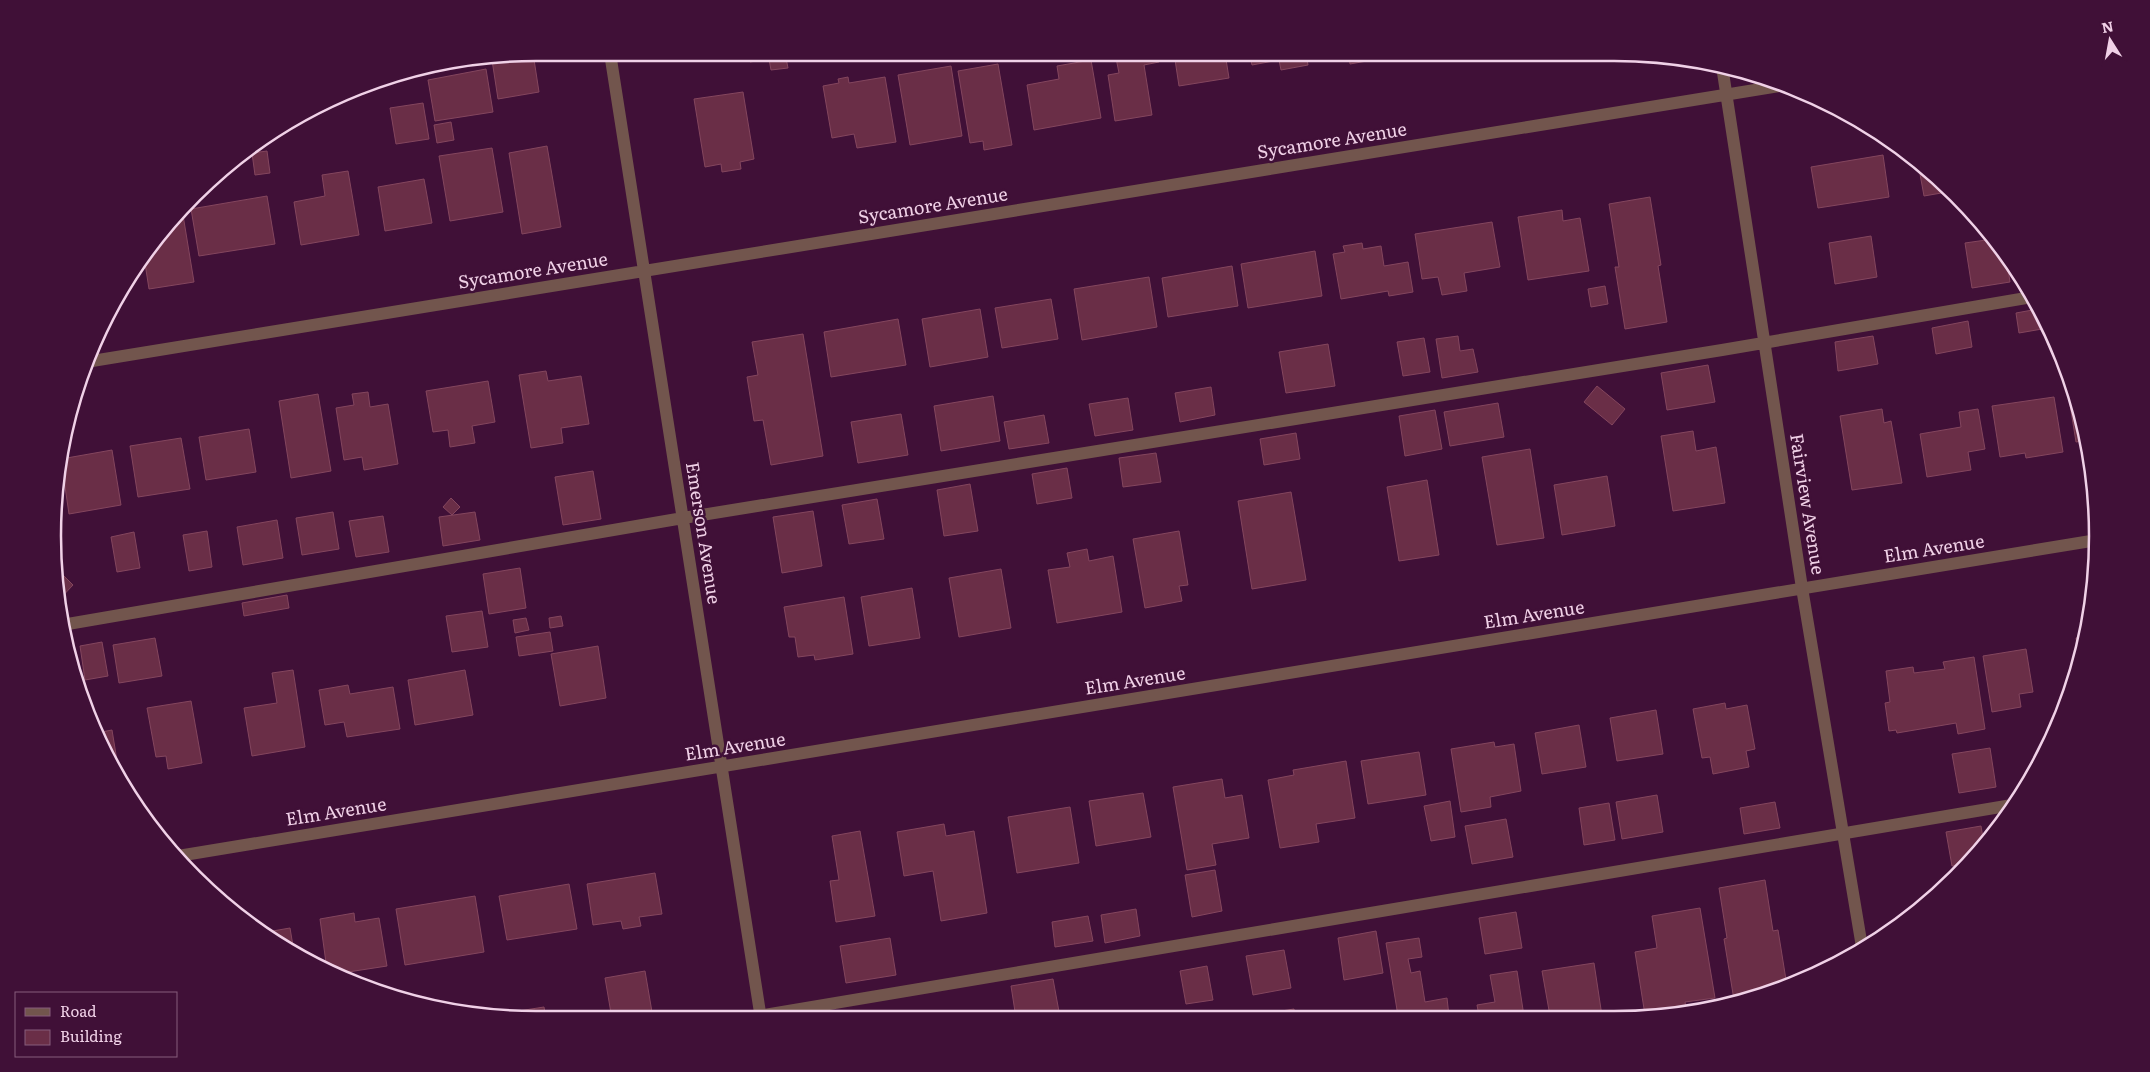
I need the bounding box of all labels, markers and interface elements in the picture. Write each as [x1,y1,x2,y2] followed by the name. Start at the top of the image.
[2085,15,2135,65] north arrow
[2100,15,2115,37] text: N
[1255,114,1408,165] street label: Sycamore Avenue
[856,179,1009,230] street label: Sycamore Avenue
[456,244,609,295] street label: Sycamore Avenue
[1784,431,1833,576] street label: Fairview Avenue
[680,460,729,606] street label: Emerson Avenue
[1881,526,1986,569] street label: Elm Avenue
[1481,592,1586,635] street label: Elm Avenue
[1082,658,1187,701] street label: Elm Avenue
[682,724,787,767] street label: Elm Avenue
[283,789,388,832] street label: Elm Avenue
[15,992,178,1057] legend
[60,999,96,1022] text: Road
[60,1024,122,1047] text: Building

